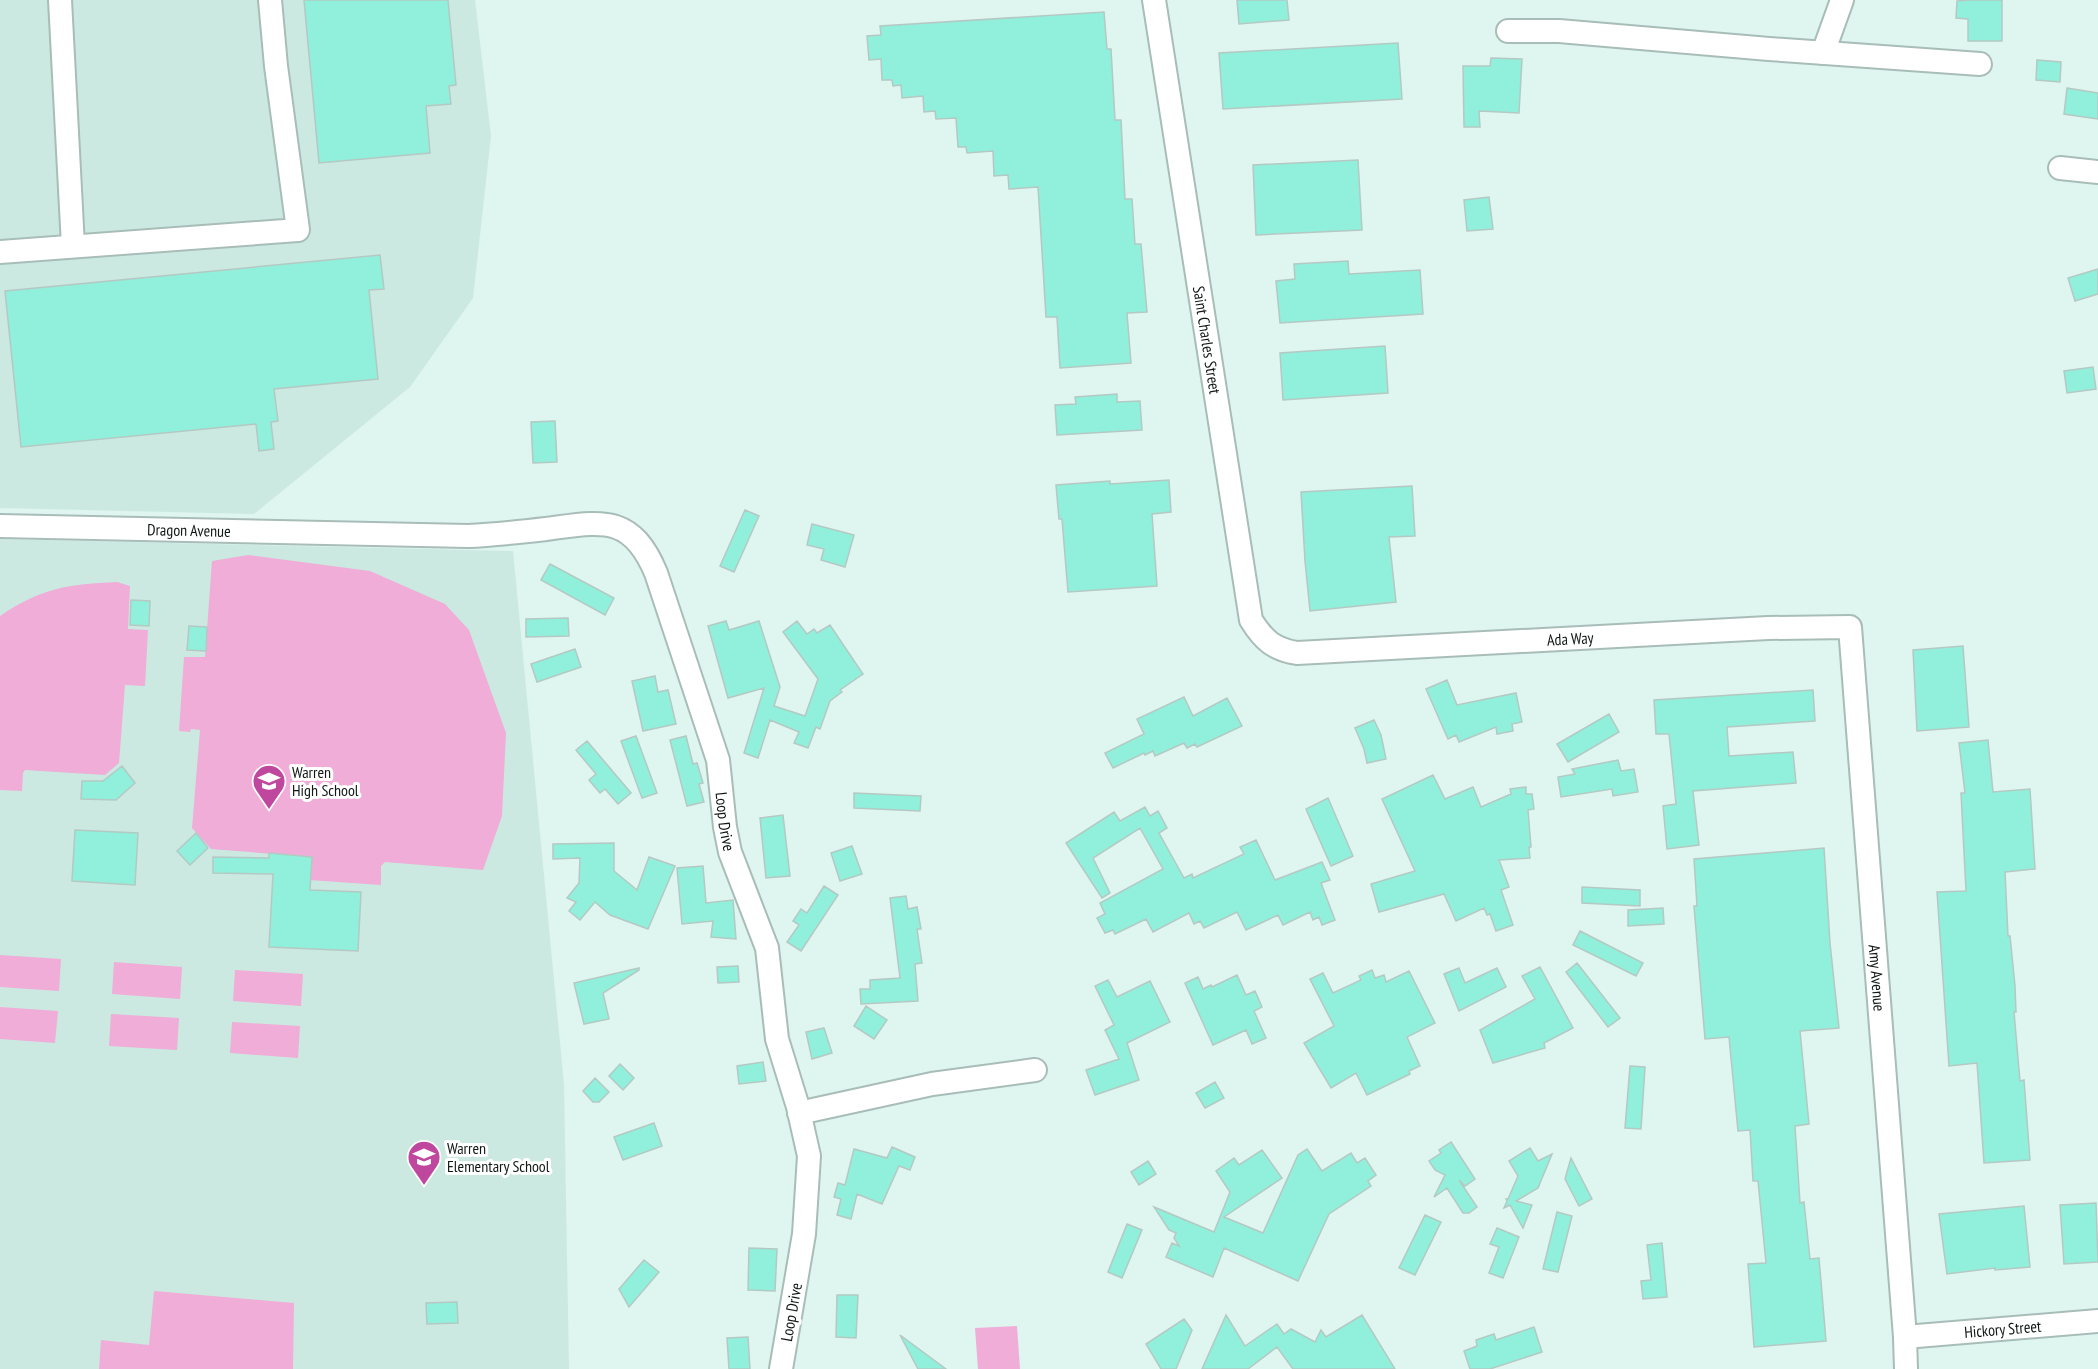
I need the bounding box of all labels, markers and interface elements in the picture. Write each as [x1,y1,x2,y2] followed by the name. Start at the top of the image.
[1189,284,1226,396] street label: Saint Charles Street
[147,519,231,541] street label: Dragon Avenue
[1546,627,1594,650] street label: Ada Way
[292,762,359,800] place label: Warren High School
[251,763,287,810] school or university icon: Warren High School
[711,791,740,853] street label: Loop Drive
[1865,944,1890,1012] street label: Amy Avenue
[447,1138,550,1176] place label: Warren Elementary School
[406,1139,442,1186] school or university icon: Warren Elementary School
[776,1281,806,1343] street label: Loop Drive
[1963,1316,2043,1342] street label: Hickory Street

